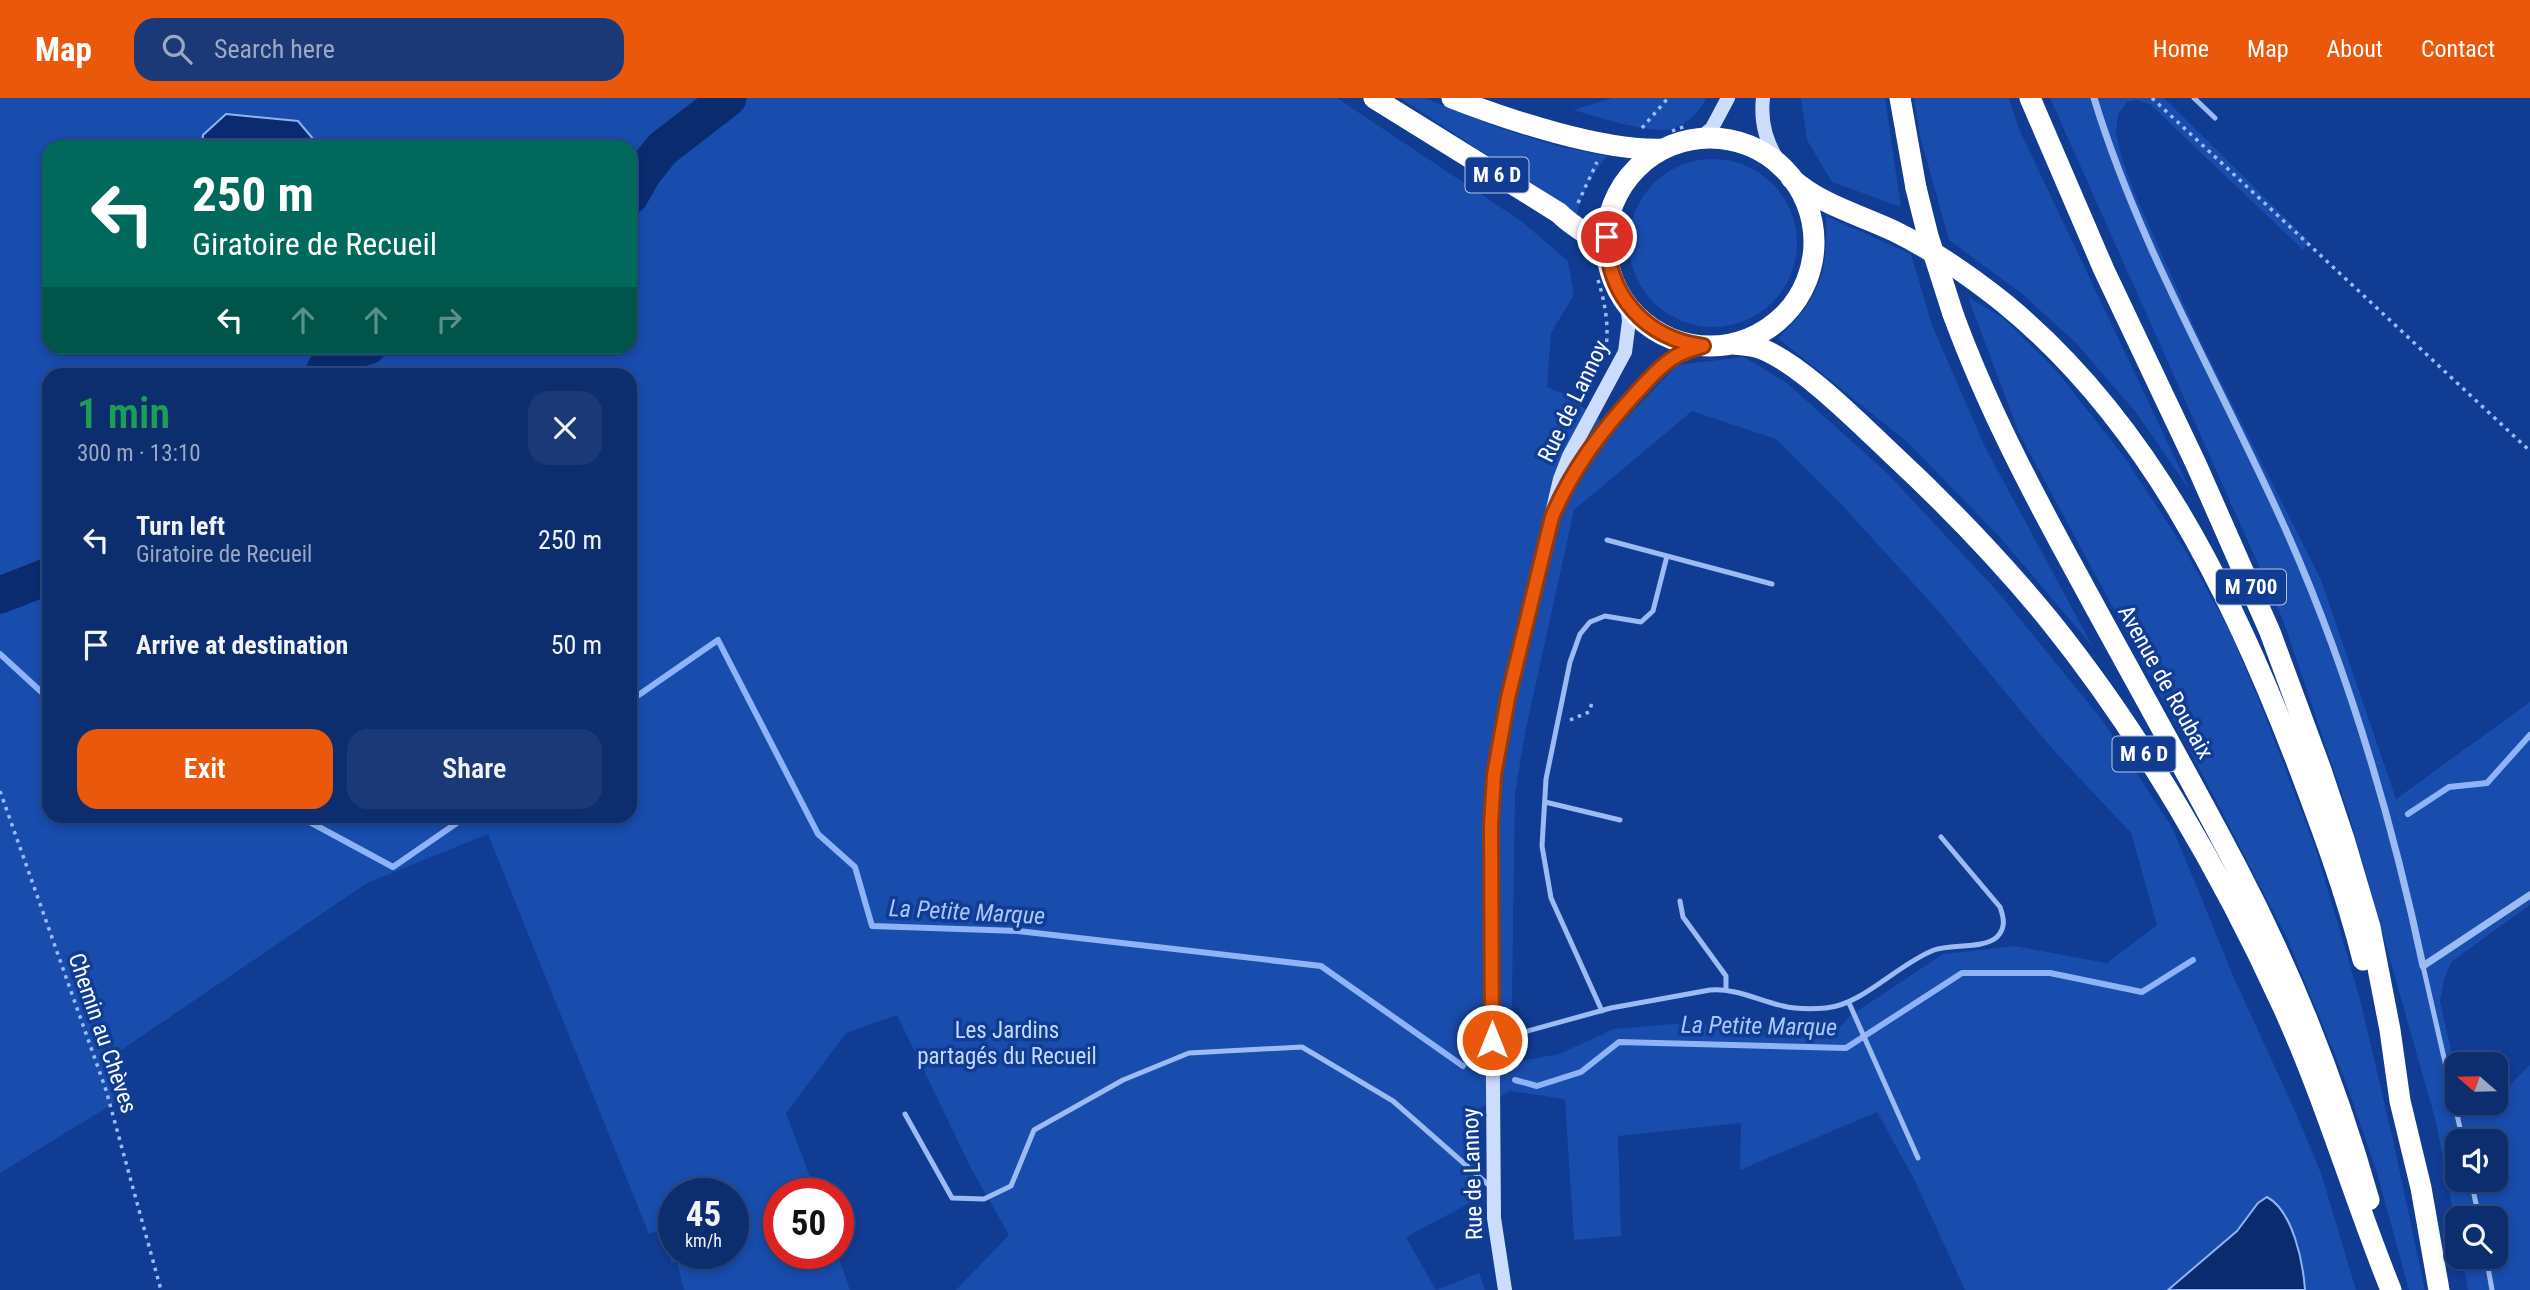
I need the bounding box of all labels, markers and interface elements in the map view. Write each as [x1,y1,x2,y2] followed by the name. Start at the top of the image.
[134,18,624,81] search box
[35,30,92,69] text: Map
[158,30,196,68] icon: search
[214,34,335,64] text: Search here
[2153,35,2209,63] text: Home
[2247,35,2289,63] text: Map
[2327,35,2383,63] text: About
[2421,35,2495,63] text: Contact
[1466,158,1528,192] road number: M 6 D
[192,166,314,223] text: 250 m
[77,168,168,259] icon: left
[1577,207,1637,267] pin
[1588,218,1626,256] icon: arrive
[192,225,437,263] text: Giratoire de Recueil
[211,301,249,339] icon: left
[284,301,322,339] icon: ahead
[357,301,395,339] icon: ahead
[430,301,468,339] icon: right
[1532,336,1615,466] street label: Rue de Lannoy
[77,389,170,438] text: 1 min
[528,391,602,465] button: close
[77,440,201,467] text: 300 m · 13:10
[136,511,225,541] text: Turn left
[77,521,115,559] icon: left
[538,525,602,555] text: 250 m
[136,541,312,568] text: Giratoire de Recueil
[2216,570,2286,604] road number: M 700
[2112,601,2219,764] street label: Avenue de Roubaix
[77,626,115,664] icon: arrive
[136,630,348,660] text: Arrive at destination
[551,630,602,660] text: 50 m
[77,729,333,809] button: Exit
[347,729,602,809] button: Share
[2112,736,2176,772] road number: M 6 D
[888,894,1046,930] water label: La Petite Marque
[63,950,142,1117] street label: Chemin au Chèves
[1455,1003,1529,1077] position arrow
[1681,1011,1837,1041] water label: La Petite Marque
[917,1017,1097,1070] park label: Les Jardins partagés du Recueil
[2445,1052,2508,1115] north arrow
[2445,1052,2508,1269] map controls
[1457,1107,1488,1240] street label: Rue de Lannoy
[2445,1129,2508,1192] button: sound
[763,1178,854,1269] speed limit sign: 50
[686,1194,721,1235] text: 45
[2445,1206,2508,1269] button: search
[685,1230,722,1251] text: km/h

